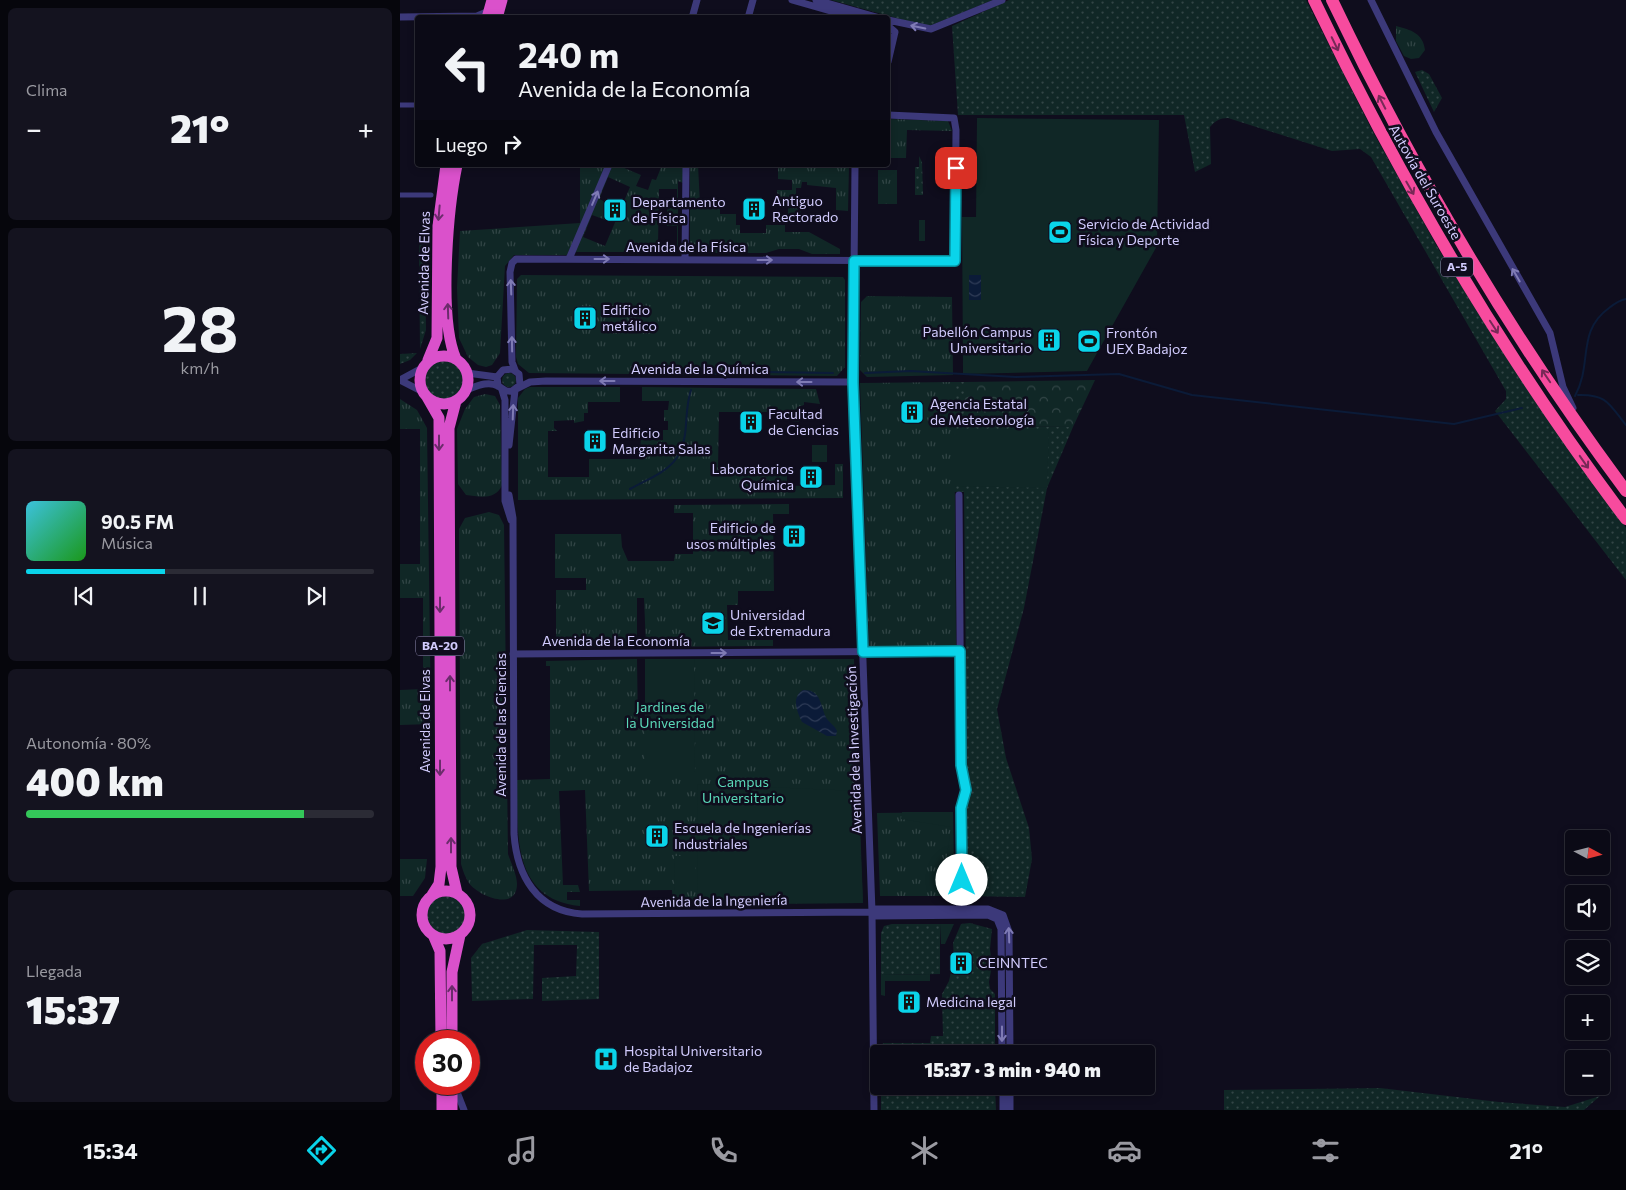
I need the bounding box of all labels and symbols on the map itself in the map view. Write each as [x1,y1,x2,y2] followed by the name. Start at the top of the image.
[911,22,927,32] one-way arrow
[1331,36,1340,51] one-way arrow
[1377,95,1386,110] one-way arrow
[1386,121,1465,242] street label: Autovía del Suroeste
[935,147,977,189] pin
[1406,180,1416,194] one-way arrow
[590,191,600,206] one-way arrow
[772,192,838,225] place label: Antiguo Rectorado
[632,193,726,226] place label: Departamento de Física
[741,196,767,222] building icon: Antiguo Rectorado
[602,197,628,223] building icon: Departamento de Física
[434,205,444,221] one-way arrow
[414,211,433,315] street label: Avenida de Elvas
[1078,215,1210,248] place label: Servicio de Actividad Física y Deporte
[1047,219,1073,245] sports icon: Servicio de Actividad Física y Deporte
[626,238,746,255] street label: Avenida de la Física
[594,254,610,264] one-way arrow
[756,255,773,265] one-way arrow
[1441,258,1473,276] road number: A-5
[1511,268,1521,282] one-way arrow
[506,279,516,295] one-way arrow
[602,301,657,334] place label: Edificio metálico
[443,303,452,319] one-way arrow
[572,305,598,331] building icon: Edificio metálico
[1489,320,1499,334] one-way arrow
[922,323,1032,356] place label: Pabellón Campus Universitario
[1106,324,1187,357] place label: Frontón UEX Badajoz
[1036,327,1062,353] building icon: Pabellón Campus Universitario
[1076,328,1102,354] sports icon: Frontón UEX Badajoz
[507,337,517,353] one-way arrow
[631,360,769,377] street label: Avenida de la Química
[1541,370,1551,384] one-way arrow
[599,376,615,386] one-way arrow
[796,377,812,387] one-way arrow
[930,395,1034,428] place label: Agencia Estatal de Meteorología
[899,399,925,425] building icon: Agencia Estatal de Meteorología
[508,404,518,420] one-way arrow
[768,405,839,438] place label: Facultad de Ciencias
[738,409,764,435] building icon: Facultad de Ciencias
[612,424,711,457] place label: Edificio Margarita Salas
[582,428,608,454] building icon: Edificio Margarita Salas
[434,434,444,451] one-way arrow
[1579,455,1590,468] one-way arrow
[711,460,794,493] place label: Laboratorios Química
[798,464,824,490] building icon: Laboratorios Química
[686,519,776,552] place label: Edificio de usos múltiples
[781,523,807,549] building icon: Edificio de usos múltiples
[435,597,445,613] one-way arrow
[730,606,831,639] place label: Universidad de Extremadura
[700,610,726,636] school or university icon: Universidad de Extremadura
[542,632,690,649] street label: Avenida de la Economía
[416,636,464,656] road number: BA-20
[710,648,727,658] one-way arrow
[492,653,509,797] street label: Avenida de las Ciencias
[842,666,865,834] street label: Avenida de la Investigación
[416,669,433,773] street label: Avenida de Elvas
[445,675,455,692] one-way arrow
[626,698,714,731] park label: Jardines de la Universidad
[435,760,445,776] one-way arrow
[702,773,784,806] park label: Campus Universitario
[674,819,811,852] place label: Escuela de Ingenierías Industriales
[644,823,670,849] building icon: Escuela de Ingenierías Industriales
[1565,830,1610,875] north arrow
[446,838,456,854] one-way arrow
[935,853,987,905] position arrow
[640,891,788,910] street label: Avenida de la Ingeniería
[1004,927,1013,943] one-way arrow
[948,950,974,976] building icon: CEINNTEC
[978,954,1048,971] place label: CEINNTEC
[447,985,457,1001] one-way arrow
[896,989,922,1015] building icon: Medicina legal
[926,993,1016,1010] place label: Medicina legal
[997,1026,1007,1042] one-way arrow
[415,1030,480,1095] speed limit sign: 30
[624,1042,762,1075] place label: Hospital Universitario de Badajoz
[593,1046,619,1072] hospital icon: Hospital Universitario de Badajoz

